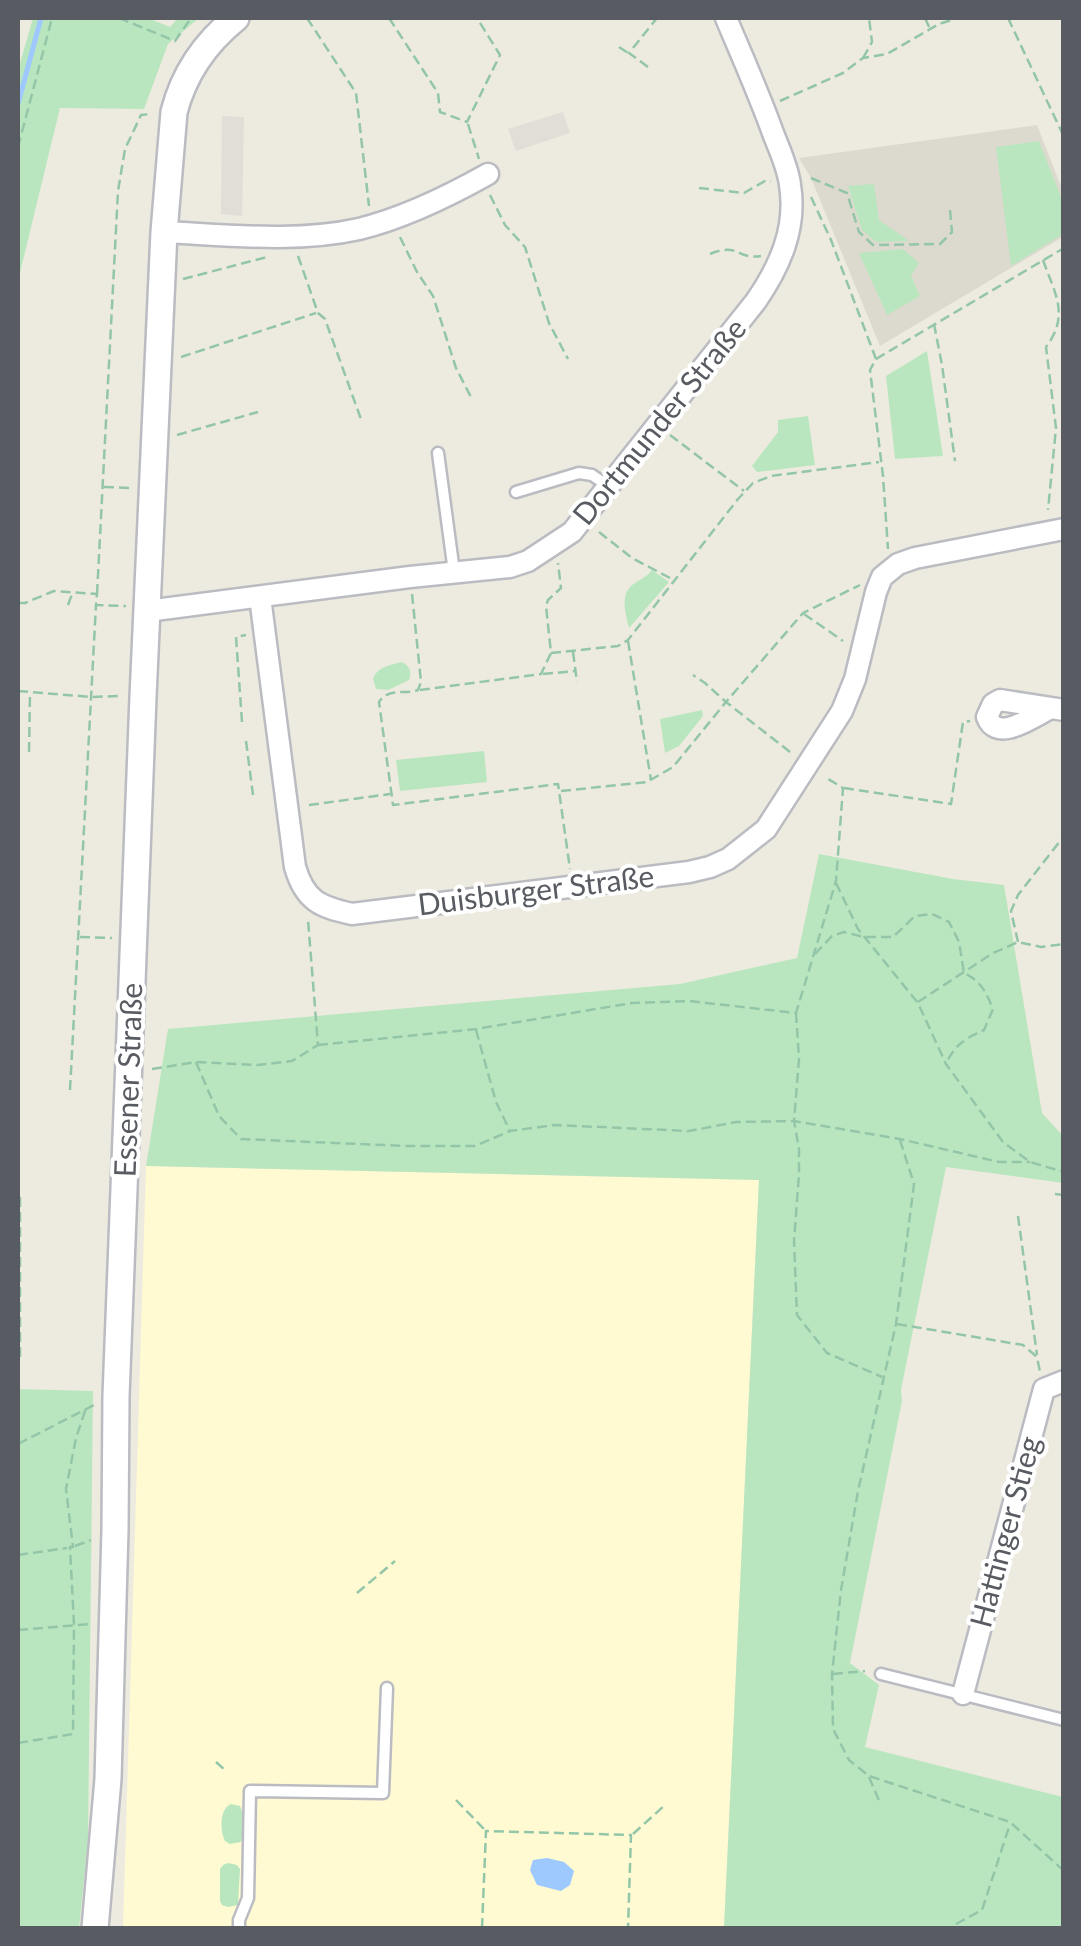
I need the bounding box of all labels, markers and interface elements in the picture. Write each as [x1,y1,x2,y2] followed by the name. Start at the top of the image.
[564,310,753,531] street label: Dortmunder Straße
[415,857,656,921] street label: Duisburger Straße
[106,982,148,1178] street label: Essener Straße
[961,1432,1047,1631] street label: Hattinger Stieg

